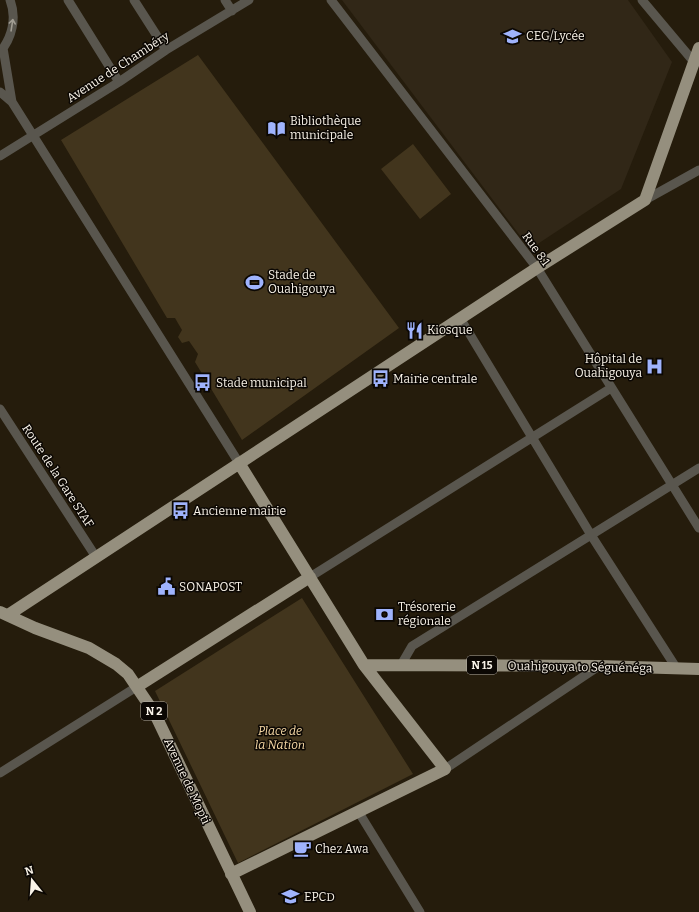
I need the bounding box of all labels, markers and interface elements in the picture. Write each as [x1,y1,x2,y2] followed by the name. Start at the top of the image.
[8,19,16,32] one-way arrow
[503,26,523,46] school or university icon: CEG/Lycée
[64,28,172,105] street label: Avenue de Chambéry
[526,29,585,43] place label: CEG/Lycée
[290,114,361,142] place label: Bibliothèque municipale
[267,118,287,138] library icon: Bibliothèque municipale
[519,230,553,269] street label: Rue 8.1
[268,268,336,296] place label: Stade de Ouahigouya
[245,272,265,292] sports icon: Stade de Ouahigouya
[404,320,424,340] restaurant icon: Kiosque
[427,323,472,337] place label: Kiosque
[575,352,642,380] place label: Hôpital de Ouahigouya
[645,356,665,376] hospital icon: Hôpital de Ouahigouya
[370,369,390,389] bus stop icon: Mairie centrale
[393,372,477,386] place label: Mairie centrale
[193,373,213,393] bus stop icon: Stade municipal
[216,376,307,390] place label: Stade municipal
[19,422,97,531] street label: Route de la Gare STAF
[170,501,190,521] bus stop icon: Ancienne mairie
[193,504,286,518] place label: Ancienne mairie
[156,577,176,597] public building icon: SONAPOST
[179,580,242,594] place label: SONAPOST
[398,600,456,628] place label: Trésorerie régionale
[375,604,395,624] bank icon: Trésorerie régionale
[467,656,497,674] road number: N 15
[508,659,653,675] street label: Ouahigouya to Séguénéga
[141,702,167,720] road number: N 2
[255,724,305,752] park label: Place de la Nation
[161,736,213,827] street label: Avenue de Mopti
[292,839,312,859] cafe icon: Chez Awa
[315,842,369,856] place label: Chez Awa
[12,860,52,900] north arrow
[23,863,36,878] text: N
[281,887,301,907] school or university icon: EPCD
[304,890,335,904] place label: EPCD

